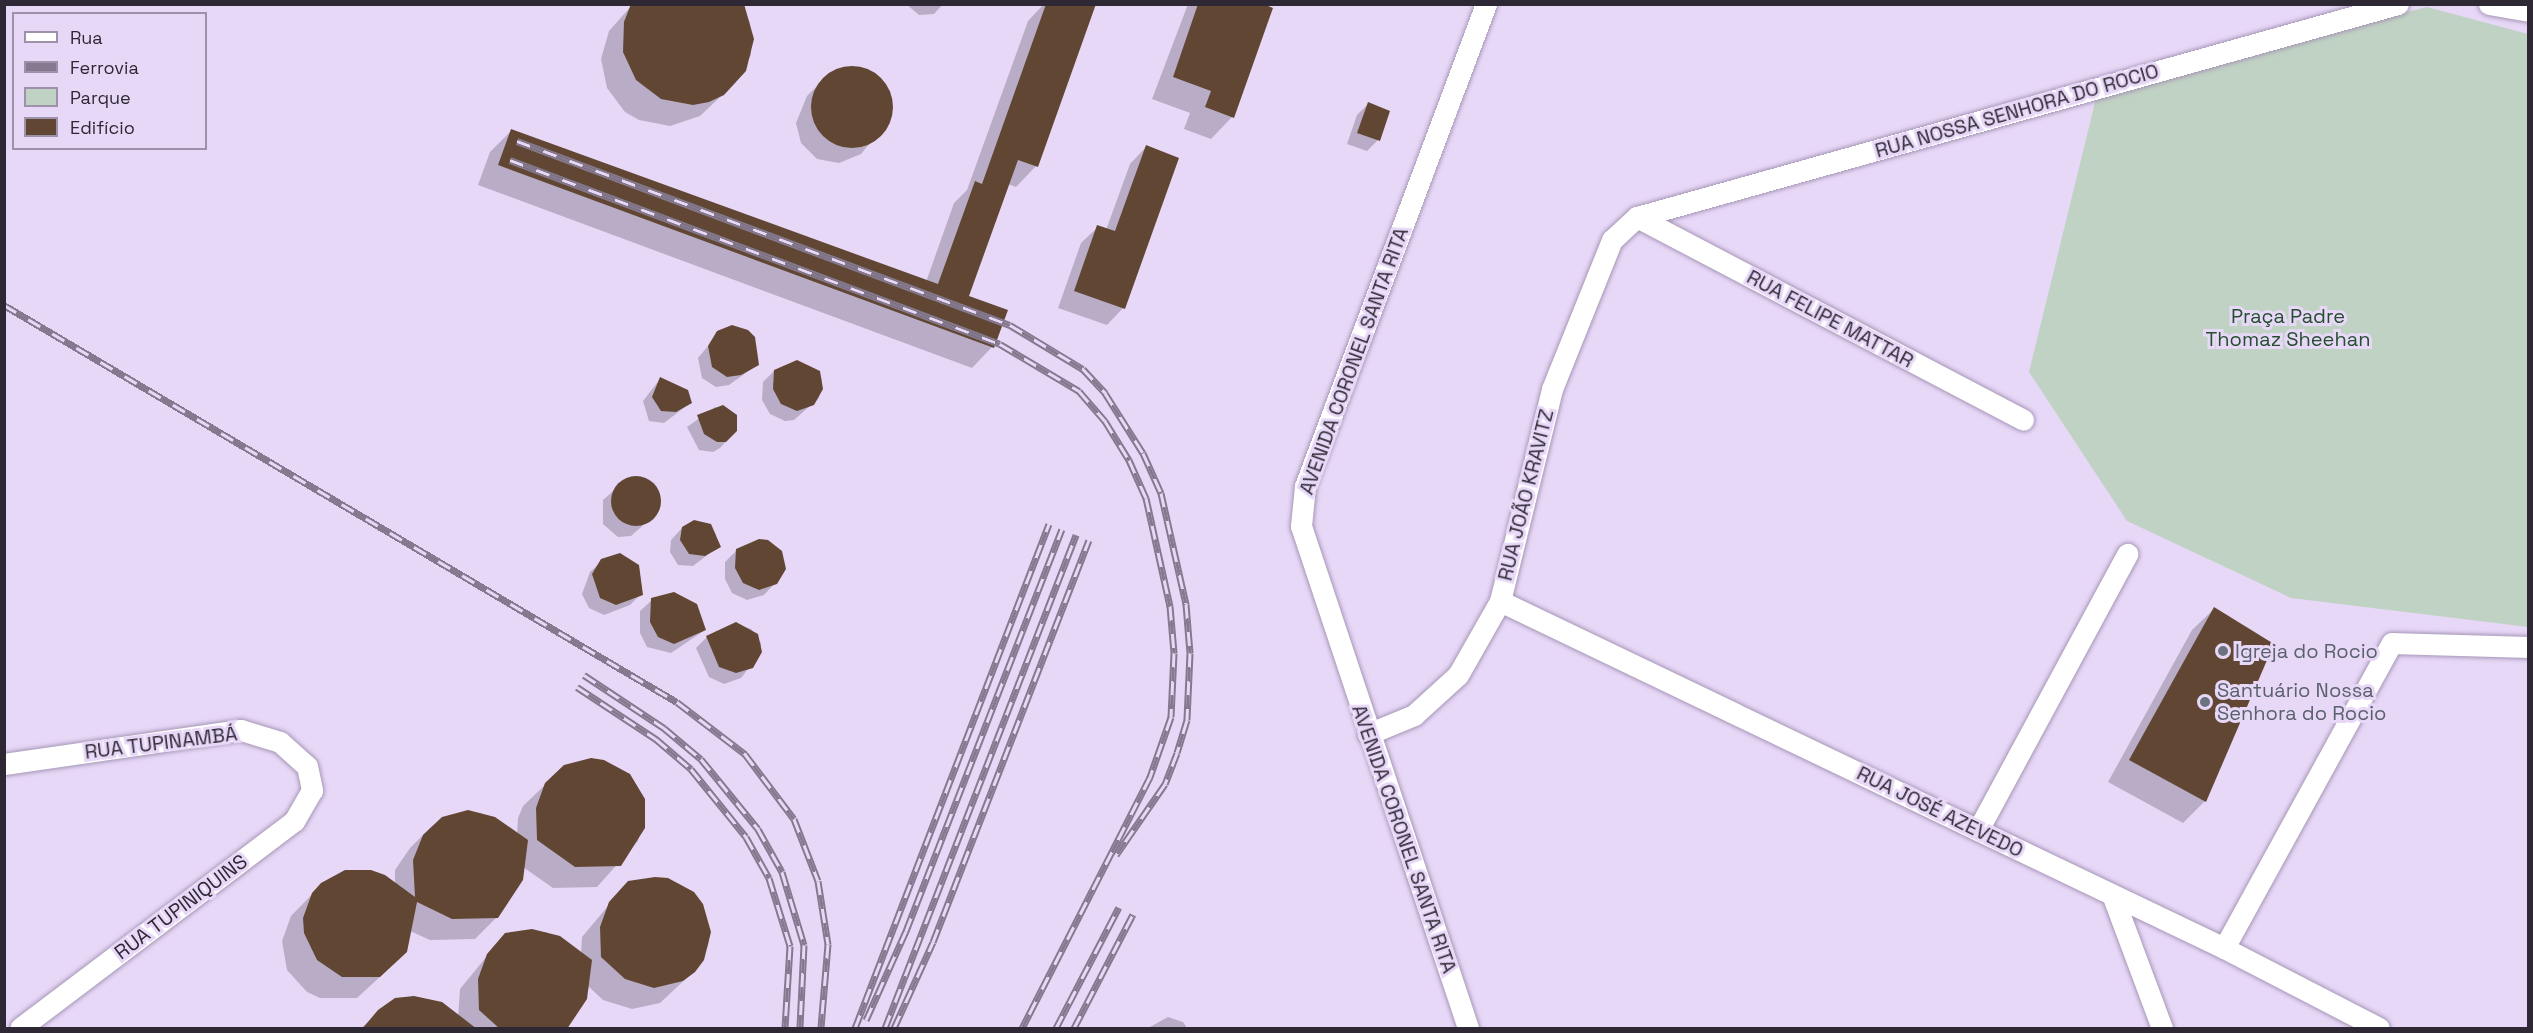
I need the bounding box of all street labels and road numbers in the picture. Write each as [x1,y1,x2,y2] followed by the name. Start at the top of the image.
[1872,59,2162,163] street label: RUA NOSSA SENHORA DO ROCIO
[1294,224,1414,498] street label: AVENIDA CORONEL SANTA RITA
[1743,265,1917,373] street label: RUA FELIPE MATTAR
[1493,407,1559,583] street label: RUA JOÃO KRAVITZ
[1347,701,1461,977] street label: AVENIDA CORONEL SANTA RITA
[83,722,239,764] street label: RUA TUPINAMBÁ
[1853,761,2027,863] street label: RUA JOSÉ AZEVEDO
[110,849,252,965] street label: RUA TUPINIQUINS

